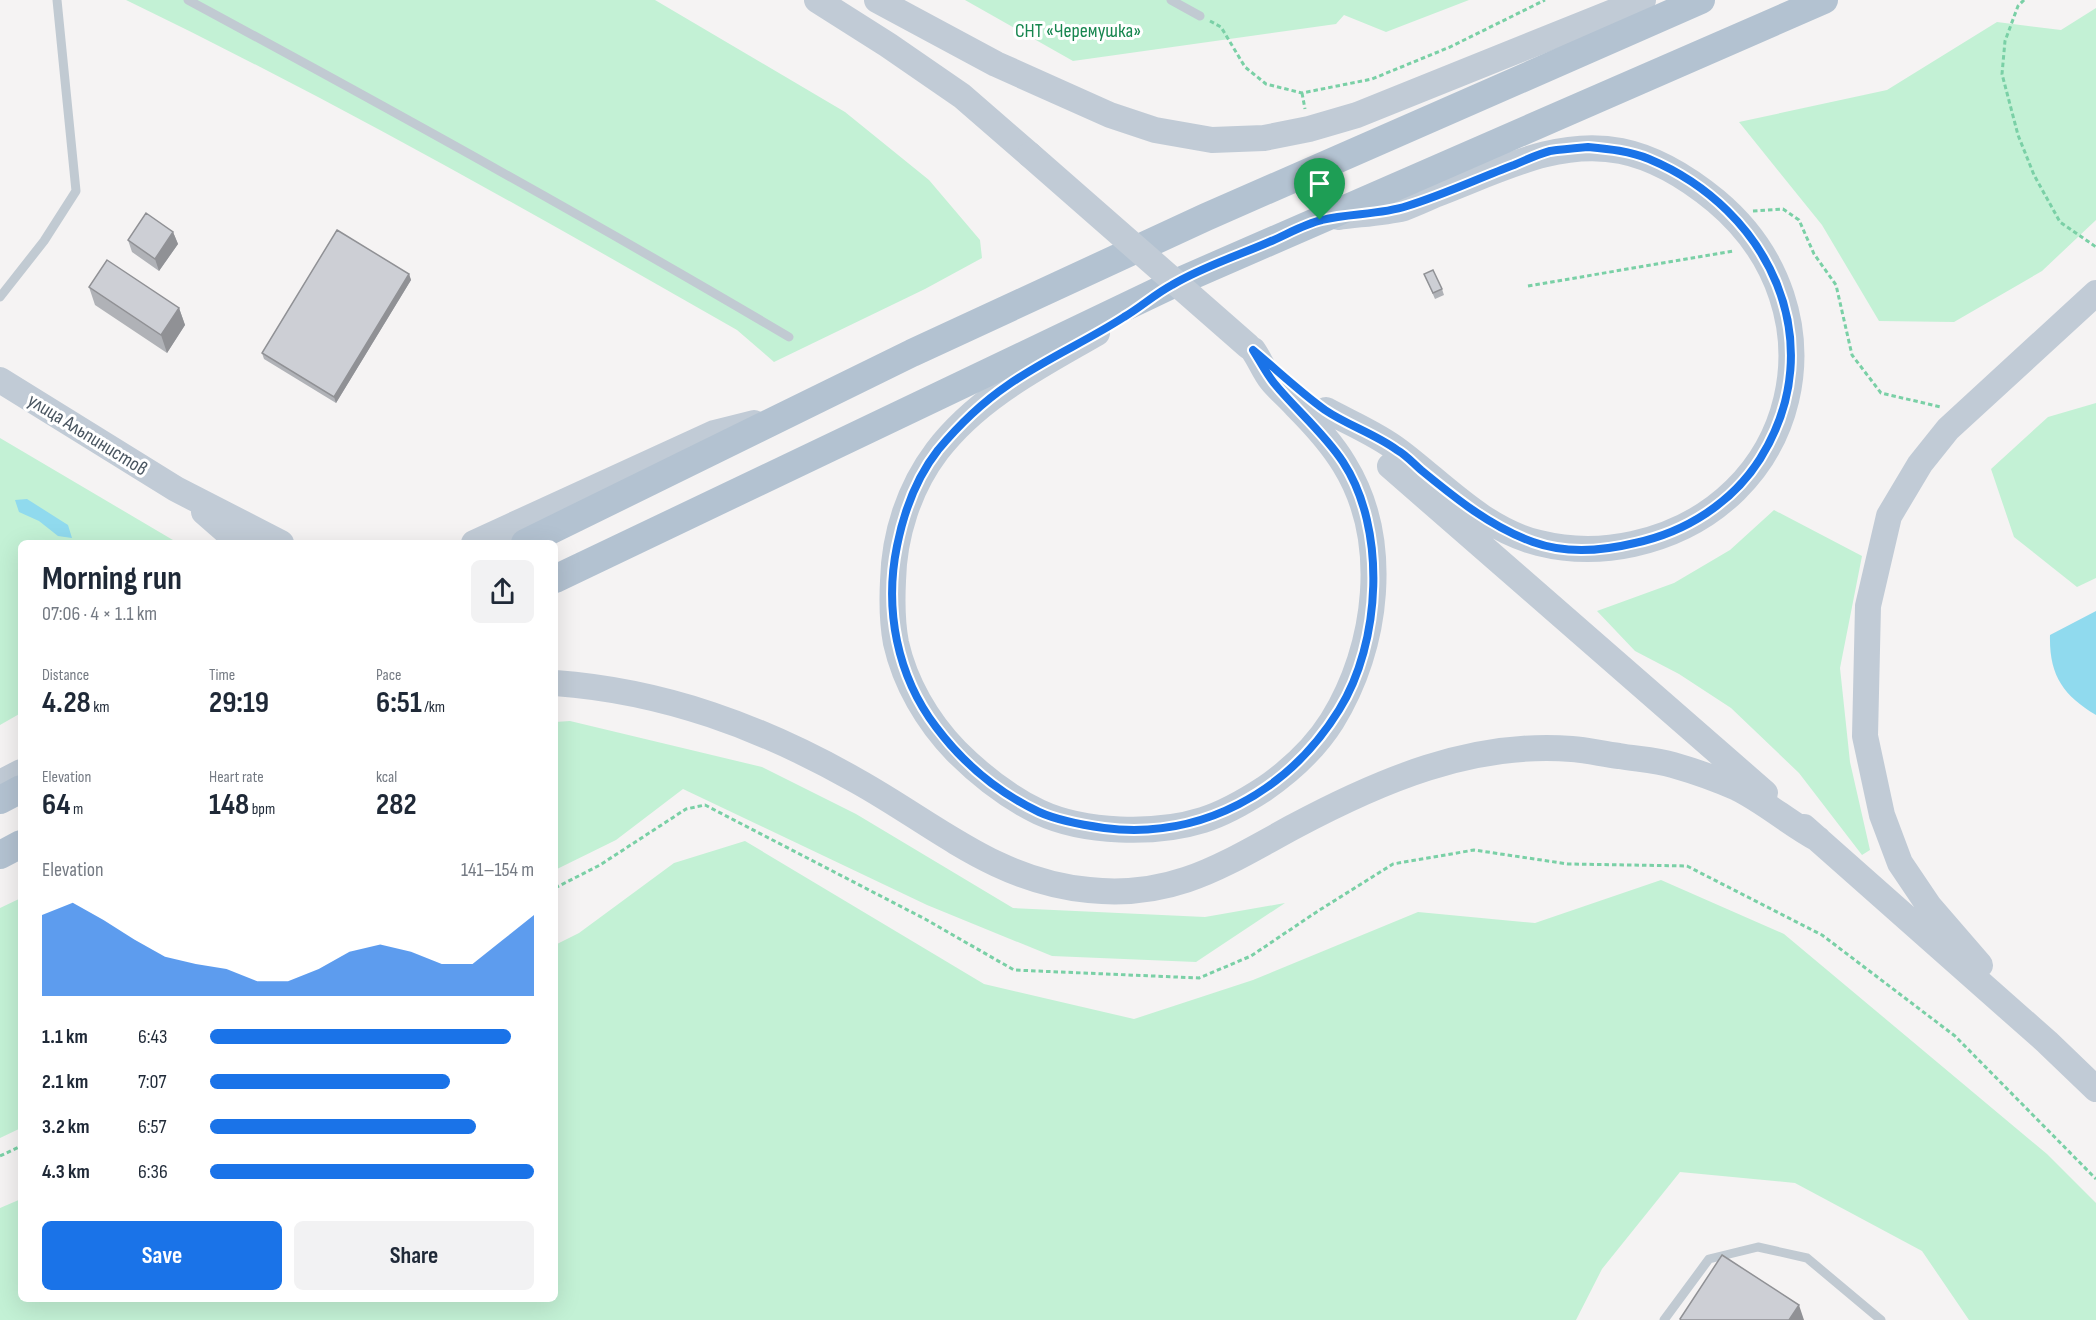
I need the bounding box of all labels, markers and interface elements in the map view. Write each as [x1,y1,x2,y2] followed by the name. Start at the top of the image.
[1015,19,1141,43] park label: СНТ «Черемушка»
[1294,158,1345,220] pin
[1303,167,1336,200] icon: arrive
[23,388,152,481] street label: улица Альпинистов
[42,559,182,599] text: Morning run
[471,560,534,623] button: share
[42,602,157,626] text: 07:06 · 4 × 1.1 km
[42,666,89,685] text: Distance
[209,666,235,685] text: Time
[376,666,401,685] text: Pace
[42,685,91,721] text: 4.28
[209,685,269,721] text: 29:19
[376,685,422,721] text: 6:51
[91,698,110,717] text: km
[422,698,445,717] text: /km
[42,768,91,787] text: Elevation
[209,768,264,787] text: Heart rate
[376,768,397,787] text: kcal
[42,787,70,823] text: 64
[209,787,249,823] text: 148
[376,787,417,823] text: 282
[70,800,83,819] text: m
[249,800,275,819] text: bpm
[42,858,104,882] text: Elevation
[461,858,534,882] text: 141–154 m
[42,1025,88,1049] text: 1.1 km
[138,1025,167,1049] text: 6:43
[42,1070,88,1094] text: 2.1 km
[138,1070,167,1094] text: 7:07
[42,1115,90,1139] text: 3.2 km
[138,1115,166,1139] text: 6:57
[42,1160,90,1184] text: 4.3 km
[138,1160,168,1184] text: 6:36
[42,1221,282,1290] button: Save
[294,1221,534,1290] button: Share

